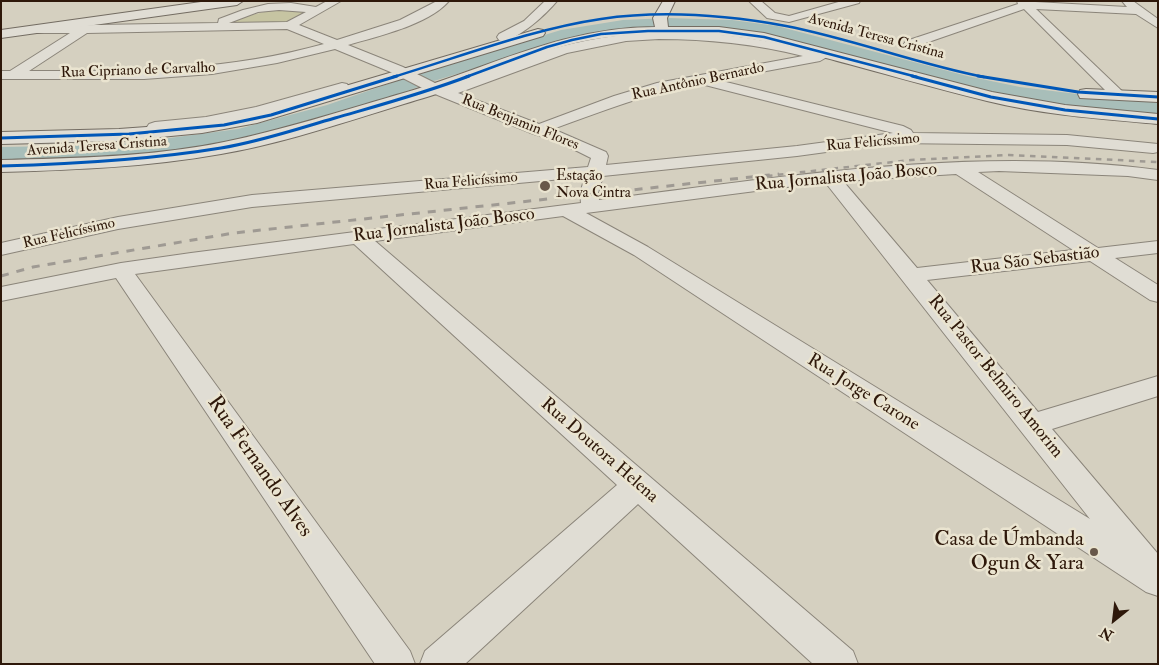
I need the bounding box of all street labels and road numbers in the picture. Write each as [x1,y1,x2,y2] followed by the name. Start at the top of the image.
[806,10,946,64] street label: Avenida Teresa Cristina
[60,59,216,83] street label: Rua Cipriano de Carvalho
[630,59,766,105] street label: Rua Antônio Bernardo
[459,91,581,155] street label: Rua Benjamin Flores
[825,130,921,156] street label: Rua Felicíssimo
[26,133,168,161] street label: Avenida Teresa Cristina
[754,159,938,197] street label: Rua Jornalista João Bosco
[423,169,519,195] street label: Rua Felicíssimo
[352,204,536,248] street label: Rua Jornalista João Bosco
[21,215,117,253] street label: Rua Felicíssimo
[969,242,1101,280] street label: Rua São Sebastião
[923,291,1067,463] street label: Rua Pastor Belmiro Amorim
[803,350,923,436] street label: Rua Jorge Carone
[201,392,317,542] street label: Rua Fernando Alves
[536,394,662,508] street label: Rua Doutora Helena

